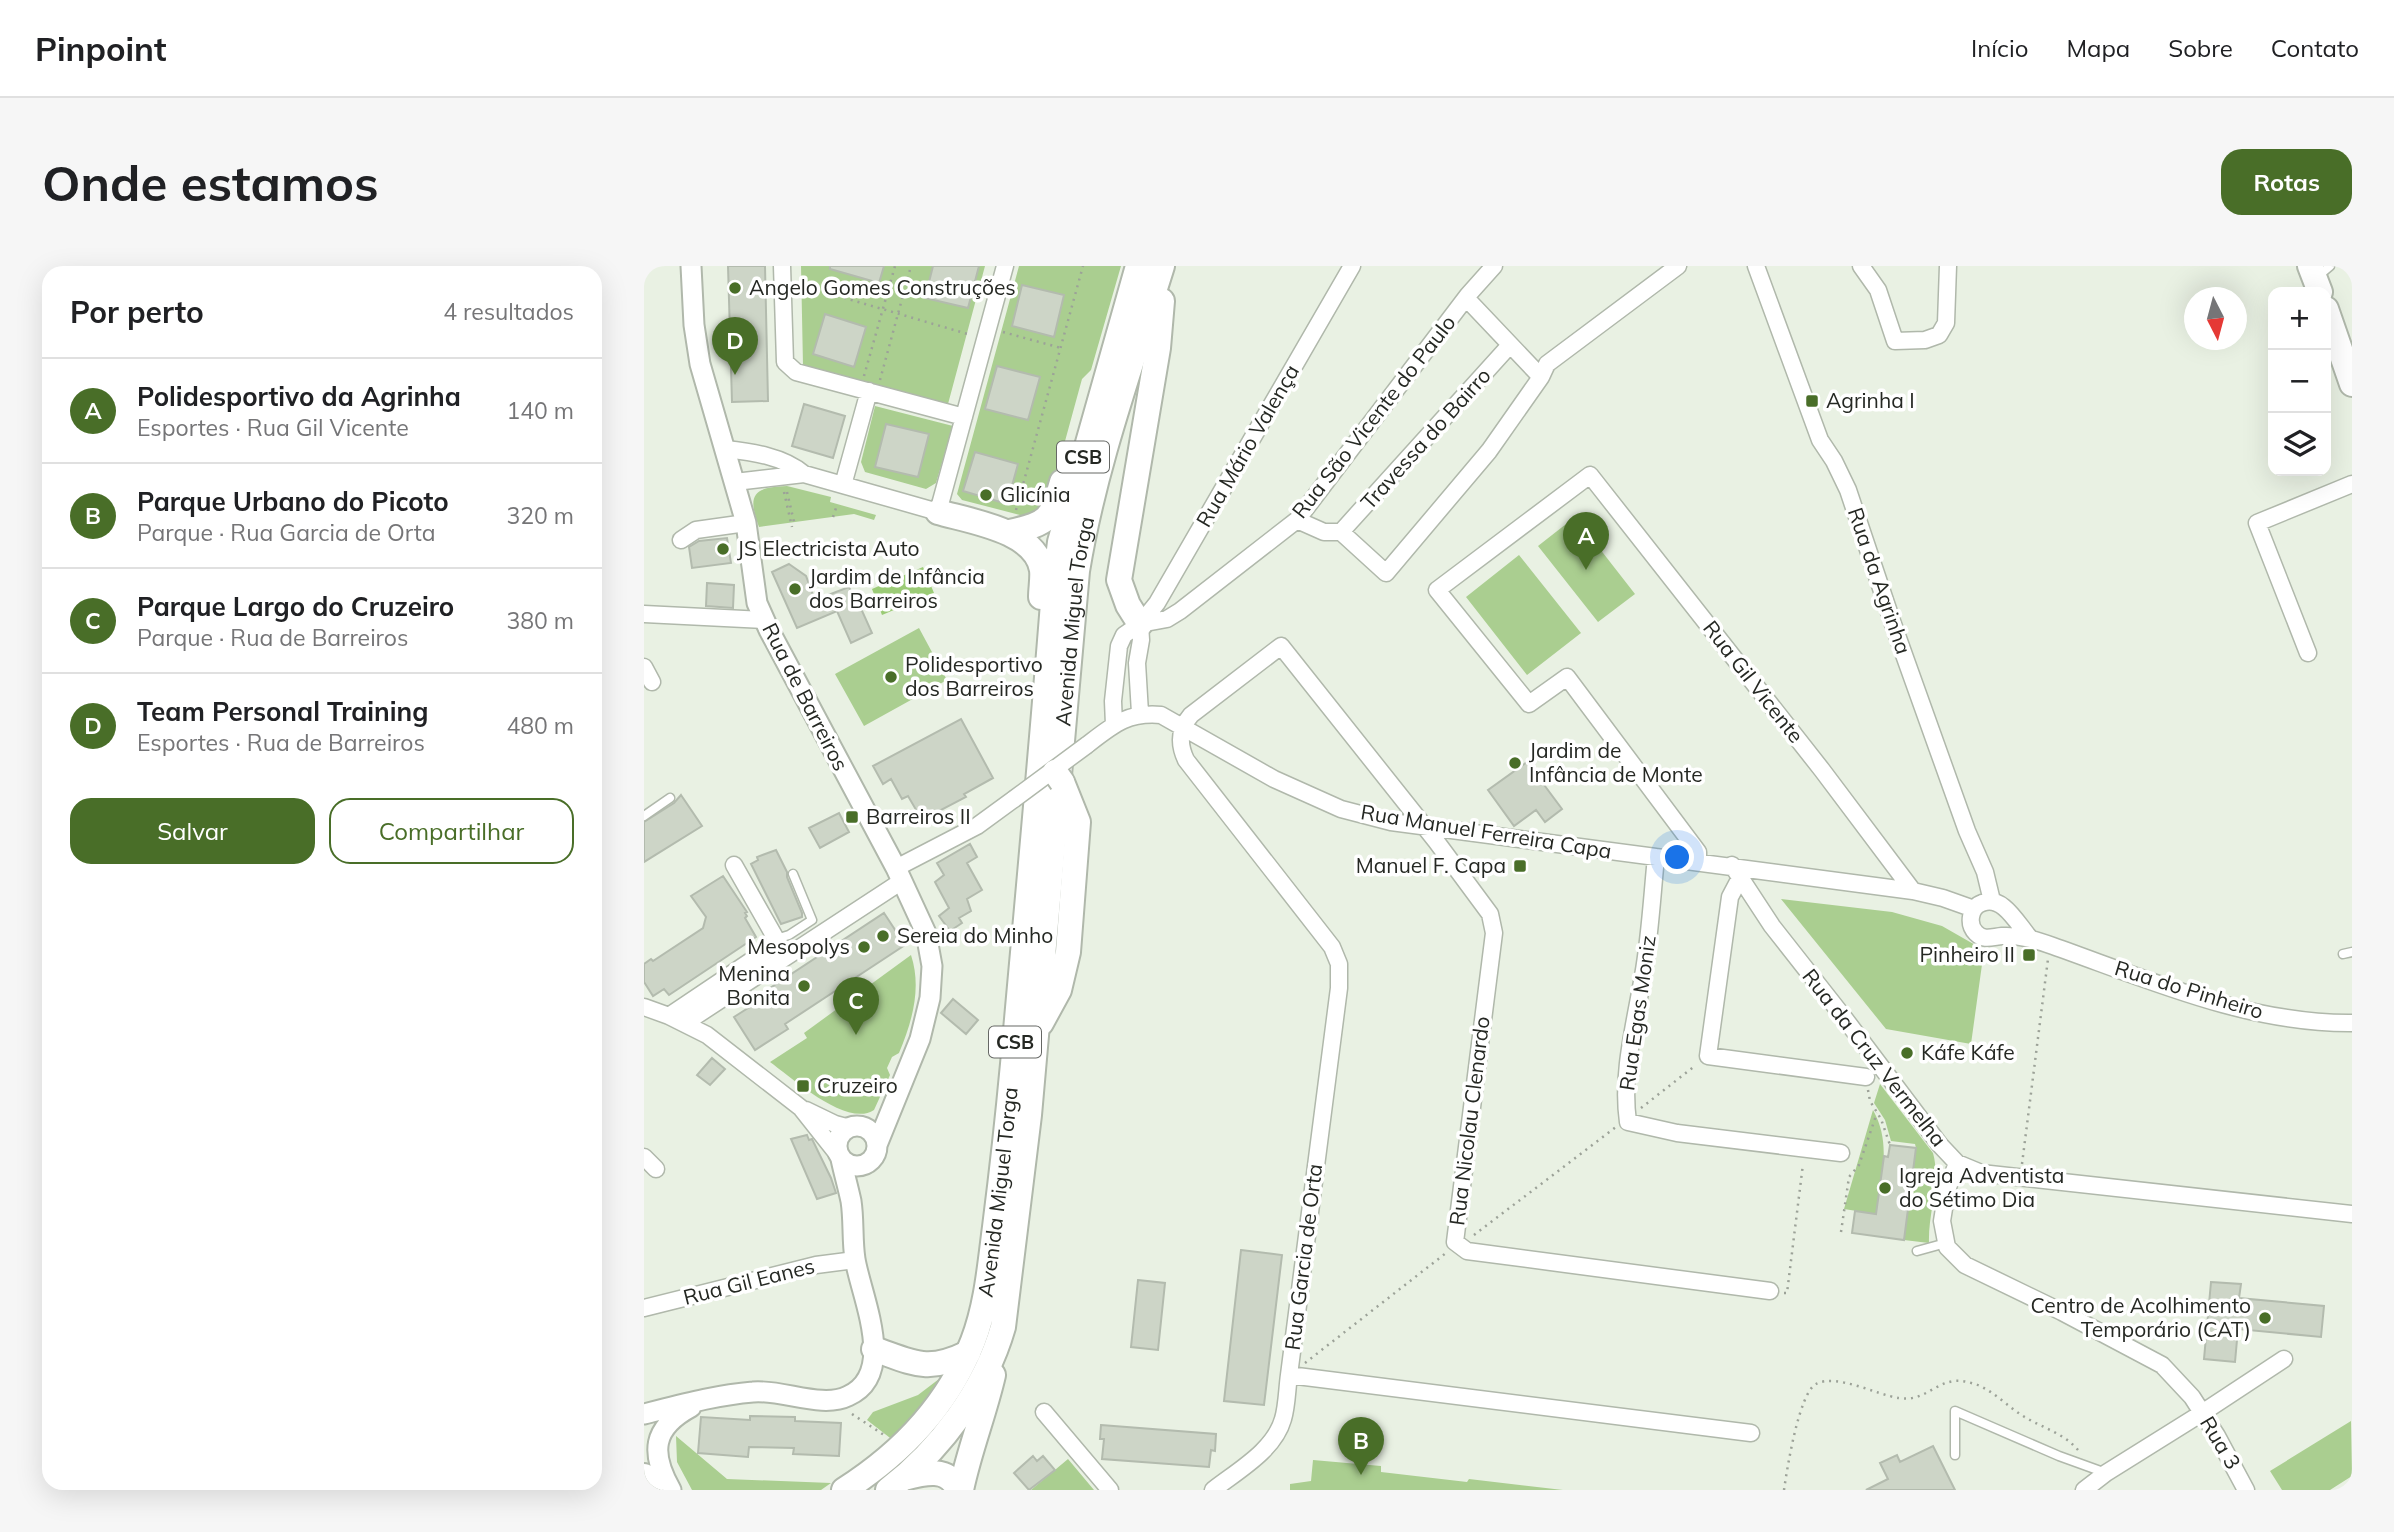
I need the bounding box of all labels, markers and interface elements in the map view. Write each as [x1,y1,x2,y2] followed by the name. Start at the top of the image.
[35,28,167,69] text: Pinpoint
[1971,33,2028,63] text: Início
[2066,33,2130,63] text: Mapa
[2168,33,2233,63] text: Sobre
[2271,33,2359,63] text: Contato
[2221,149,2352,215] button: Rotas
[42,152,378,213] text: Onde estamos
[749,274,1016,300] place label: Angelo Gomes Construções
[727,280,743,296] marker: Angelo Gomes Construções
[2184,287,2247,350] north arrow
[2268,287,2331,476] map controls
[2268,287,2331,350] button: +
[70,293,204,331] text: Por perto
[443,297,574,326] text: 4 resultados
[1286,310,1461,523] street label: Rua São Vicente do Paulo
[712,317,758,375] pin: D
[2268,350,2331,413] button: −
[1190,360,1304,531] street label: Rua Mário Valença
[1355,362,1496,514] street label: Travessa do Bairro
[137,380,461,413] text: Polidesportivo da Agrinha
[1826,387,1915,413] place label: Agrinha I
[1804,393,1820,409] marker: Agrinha I
[84,396,102,425] text: A
[506,396,574,425] text: 140 m
[137,413,409,442] text: Esportes · Rua Gil Vicente
[2268,413,2331,476] button: layers
[1057,442,1109,472] road number: CSB
[1000,481,1071,507] place label: Glicínia
[137,485,449,518] text: Parque Urbano do Picoto
[978,487,994,503] marker: Glicínia
[85,501,101,530] text: B
[506,501,574,530] text: 320 m
[1843,504,1917,657] street label: Rua da Agrinha
[1563,512,1609,570] pin: A
[1049,514,1099,727] street label: Avenida Miguel Torga
[137,518,436,547] text: Parque · Rua Garcia de Orta
[737,535,920,561] place label: JS Electricista Auto
[715,541,731,557] marker: JS Electricista Auto
[809,563,985,613] place label: Jardim de Infância dos Barreiros
[787,581,803,597] marker: Jardim de Infância dos Barreiros
[137,590,454,623] text: Parque Largo do Cruzeiro
[85,606,101,635] text: C
[506,606,574,635] text: 380 m
[1698,615,1810,748] street label: Rua Gil Vicente
[757,618,854,775] street label: Rua de Barreiros
[137,623,408,652] text: Parque · Rua de Barreiros
[905,651,1043,701] place label: Polidesportivo dos Barreiros
[883,669,899,685] marker: Polidesportivo dos Barreiros
[137,695,428,728] text: Team Personal Training
[84,711,102,740] text: D
[506,711,574,740] text: 480 m
[137,728,425,757] text: Esportes · Rua de Barreiros
[1529,737,1703,787] place label: Jardim de Infância de Monte
[1507,755,1523,771] marker: Jardim de Infância de Monte
[70,798,315,864] button: Salvar
[329,798,574,864] button: Compartilhar
[1359,798,1613,864] street label: Rua Manuel Ferreira Capa
[866,803,971,829] place label: Barreiros II
[844,809,860,825] marker: Barreiros II
[1660,840,1694,874] your location
[1356,852,1506,878] place label: Manuel F. Capa
[1512,858,1528,874] marker: Manuel F. Capa
[897,922,1053,948] place label: Sereia do Minho
[875,928,891,944] marker: Sereia do Minho
[747,933,850,959] place label: Mesopolys
[1613,934,1661,1092] street label: Rua Egas Moniz
[856,939,872,955] marker: Mesopolys
[1919,941,2015,967] place label: Pinheiro II
[2021,947,2037,963] marker: Pinheiro II
[2112,954,2267,1024] street label: Rua do Pinheiro
[718,960,790,1010] place label: Menina Bonita
[1797,963,1952,1151] street label: Rua da Cruz Vermelha
[833,977,879,1035] pin: C
[796,978,812,994] marker: Menina Bonita
[1443,1015,1495,1227] street label: Rua Nicolau Clenardo
[989,1027,1041,1058] road number: CSB
[1921,1039,2015,1065] place label: Káfe Káfe
[1899,1045,1915,1061] marker: Káfe Káfe
[817,1072,898,1098] place label: Cruzeiro
[795,1078,811,1094] marker: Cruzeiro
[972,1086,1023,1299] street label: Avenida Miguel Torga
[1279,1162,1327,1352] street label: Rua Garcia de Orta
[1899,1162,2064,1212] place label: Igreja Adventista do Sétimo Dia
[1877,1180,1893,1196] marker: Igreja Adventista do Sétimo Dia
[680,1252,817,1310] street label: Rua Gil Eanes
[2031,1292,2251,1342] place label: Centro de Acolhimento Temporário (CAT)
[2257,1310,2273,1326] marker: Centro de Acolhimento Temporário (CAT)
[2195,1411,2247,1474] street label: Rua 3
[1338,1417,1384,1475] pin: B

